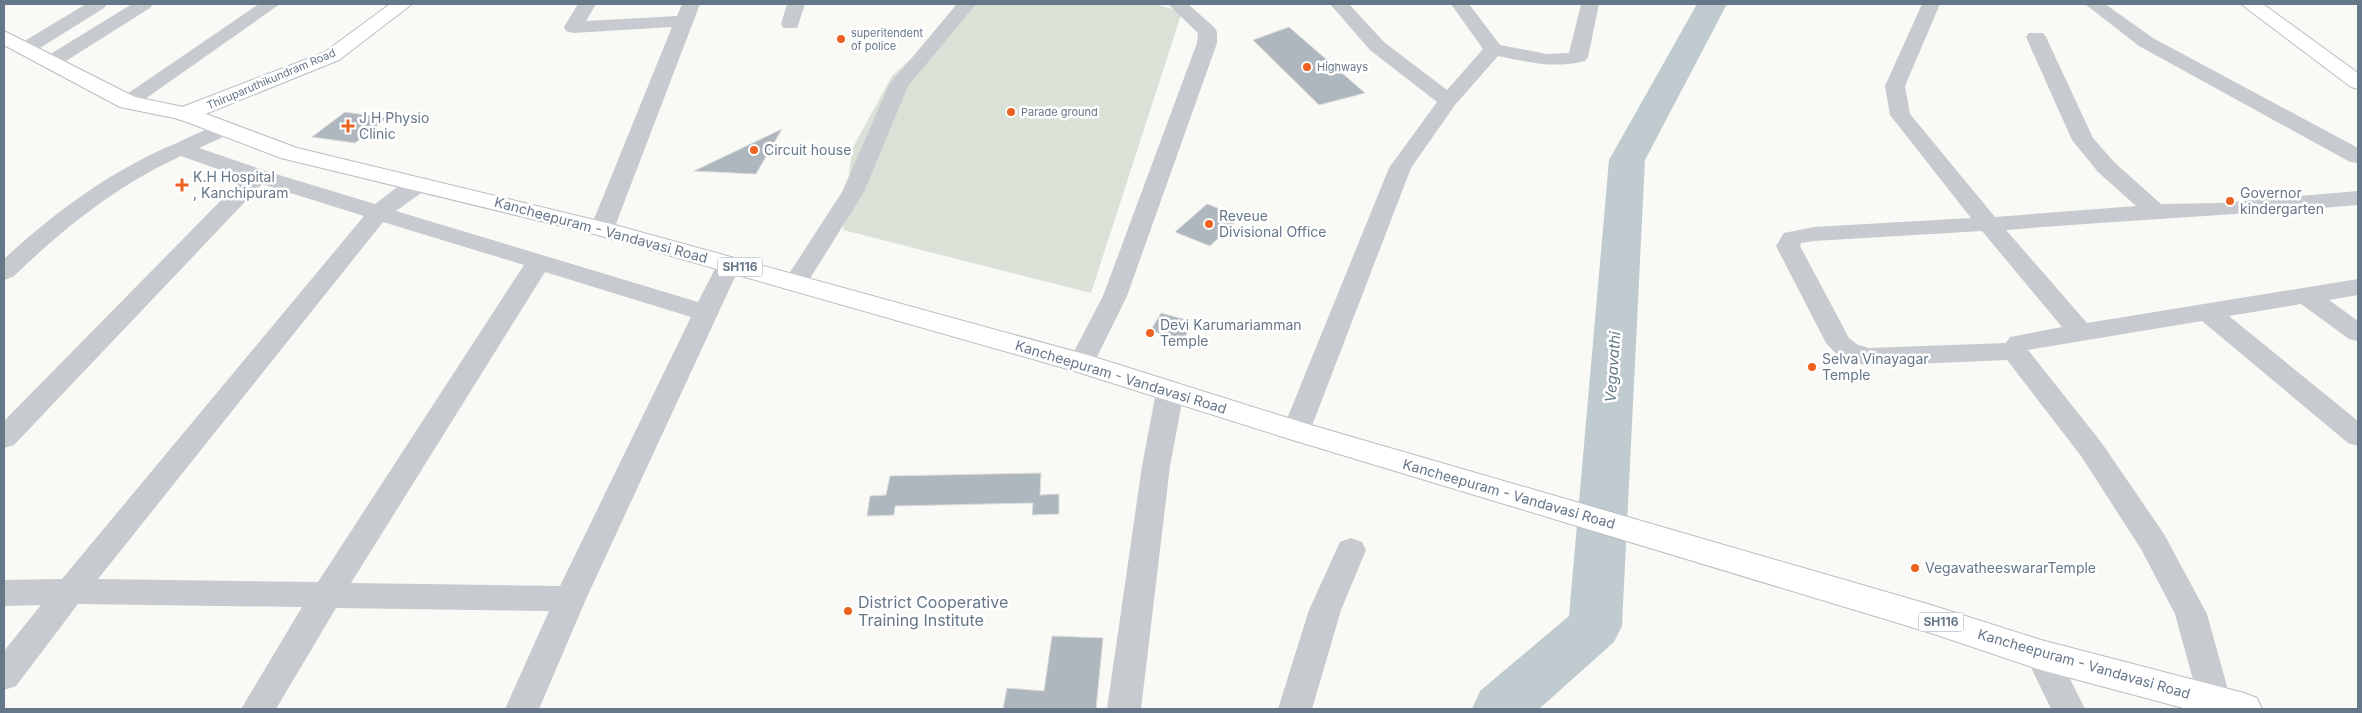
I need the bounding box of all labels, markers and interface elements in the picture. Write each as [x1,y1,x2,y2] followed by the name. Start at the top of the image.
[851,26,923,53] place label: superitendent of police
[835,33,847,45] marker: superitendent of police
[204,45,338,113] street label: Thiruparuthikundram Road
[1317,60,1368,74] place label: Highways
[1301,61,1313,73] marker: Highways
[1021,105,1098,119] place label: Parade ground
[1005,106,1017,118] marker: Parade ground
[359,109,429,142] place label: J H Physio Clinic
[341,119,355,133] marker: J H Physio Clinic
[764,141,851,158] place label: Circuit house
[748,144,760,156] marker: Circuit house
[193,168,288,201] place label: K.H Hospital , Kanchipuram
[175,178,189,192] marker: K.H Hospital , Kanchipuram
[2240,184,2324,217] place label: Governor kindergarten
[493,193,710,266] street label: Kancheepuram - Vandavasi Road
[2224,195,2236,207] marker: Governor kindergarten
[1219,207,1326,240] place label: Reveue Divisional Office
[1203,218,1215,230] marker: Reveue Divisional Office
[718,258,762,276] road number: SH116
[1160,316,1302,349] place label: Devi Karumariamman Temple
[1144,327,1156,339] marker: Devi Karumariamman Temple
[1601,330,1624,403] water label: Vegavathi
[1013,336,1229,417] street label: Kancheepuram - Vandavasi Road
[1822,350,1929,383] place label: Selva Vinayagar Temple
[1806,361,1818,373] marker: Selva Vinayagar Temple
[1401,455,1617,532] street label: Kancheepuram - Vandavasi Road
[1925,559,2096,576] place label: VegavatheeswararTemple
[1909,562,1921,574] marker: VegavatheeswararTemple
[858,592,1008,630] place label: District Cooperative Training Institute
[842,605,854,617] marker: District Cooperative Training Institute
[1918,612,1964,632] road number: SH116
[1976,625,2192,702] street label: Kancheepuram - Vandavasi Road

